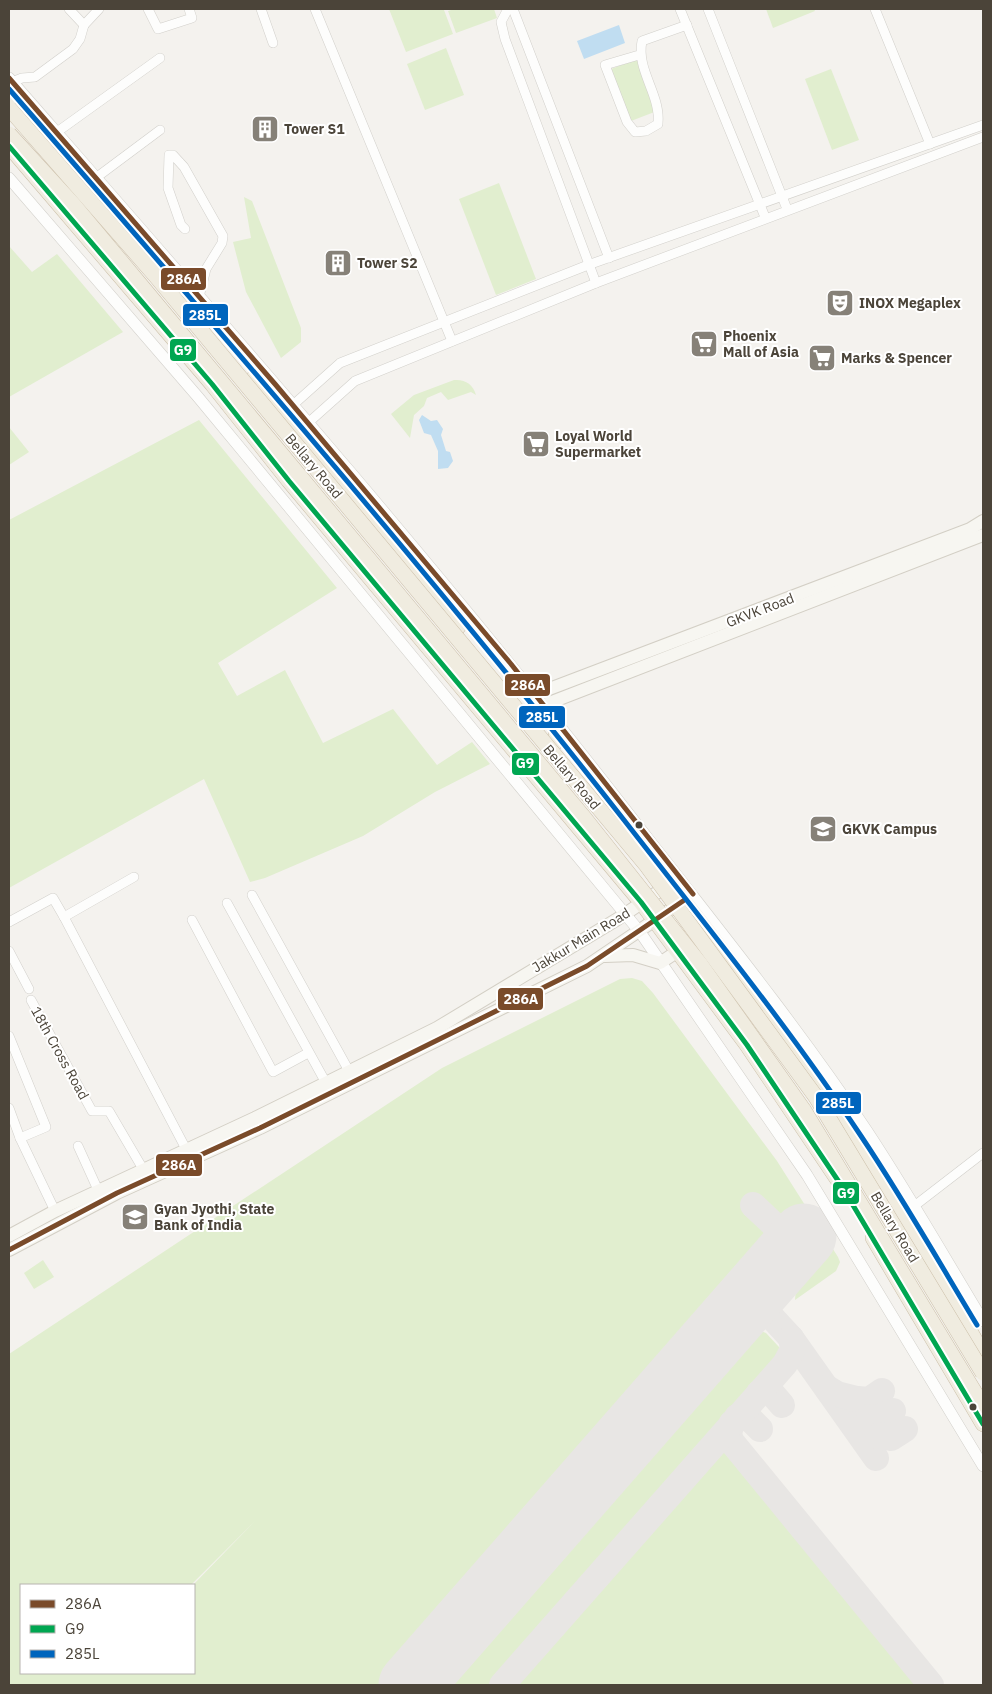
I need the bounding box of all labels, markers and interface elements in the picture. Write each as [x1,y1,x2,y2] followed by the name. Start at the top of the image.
[250,114,280,144] building icon: Tower S1
[284,120,345,138] place label: Tower S1
[323,248,353,278] building icon: Tower S2
[357,254,418,272] place label: Tower S2
[160,267,207,291] line badge: 286A
[167,270,202,288] text: 286A
[825,288,855,318] theatre icon: INOX Megaplex
[859,294,961,312] place label: INOX Megaplex
[182,303,229,327] line badge: 285L
[189,306,221,324] text: 285L
[723,327,799,361] place label: Phoenix Mall of Asia
[689,329,719,359] supermarket icon: Phoenix Mall of Asia
[169,338,197,362] line badge: G9
[174,341,192,359] text: G9
[807,343,837,373] supermarket icon: Marks & Spencer
[841,349,952,367] place label: Marks & Spencer
[555,427,641,461] place label: Loyal World Supermarket
[521,429,551,459] supermarket icon: Loyal World Supermarket
[282,430,346,502] street label: Bellary Road
[723,589,797,631] street label: GKVK Road
[504,673,551,697] line badge: 286A
[511,676,546,694] text: 286A
[518,705,566,729] line badge: 285L
[526,708,558,726] text: 285L
[540,741,604,813] street label: Bellary Road
[511,752,540,776] line badge: G9
[516,754,534,772] text: G9
[808,814,838,844] school or university icon: GKVK Campus
[634,820,644,830] unlabelled marker
[842,820,937,838] place label: GKVK Campus
[529,904,633,976] street label: Jakkur Main Road
[497,987,544,1011] line badge: 286A
[504,990,539,1008] text: 286A
[27,1003,93,1103] street label: 18th Cross Road
[815,1091,862,1115] line badge: 285L
[822,1094,854,1112] text: 285L
[155,1153,203,1177] line badge: 286A
[162,1156,197,1174] text: 286A
[832,1181,860,1205] line badge: G9
[837,1184,855,1202] text: G9
[867,1188,923,1266] street label: Bellary Road
[154,1200,275,1234] place label: Gyan Jyothi, State Bank of India
[120,1202,150,1232] school or university icon: Gyan Jyothi, State Bank of India
[968,1402,978,1412] unlabelled marker
[20,1584,195,1674] legend
[65,1594,102,1613] text: 286A
[65,1619,84,1638] text: G9
[65,1644,100,1663] text: 285L

